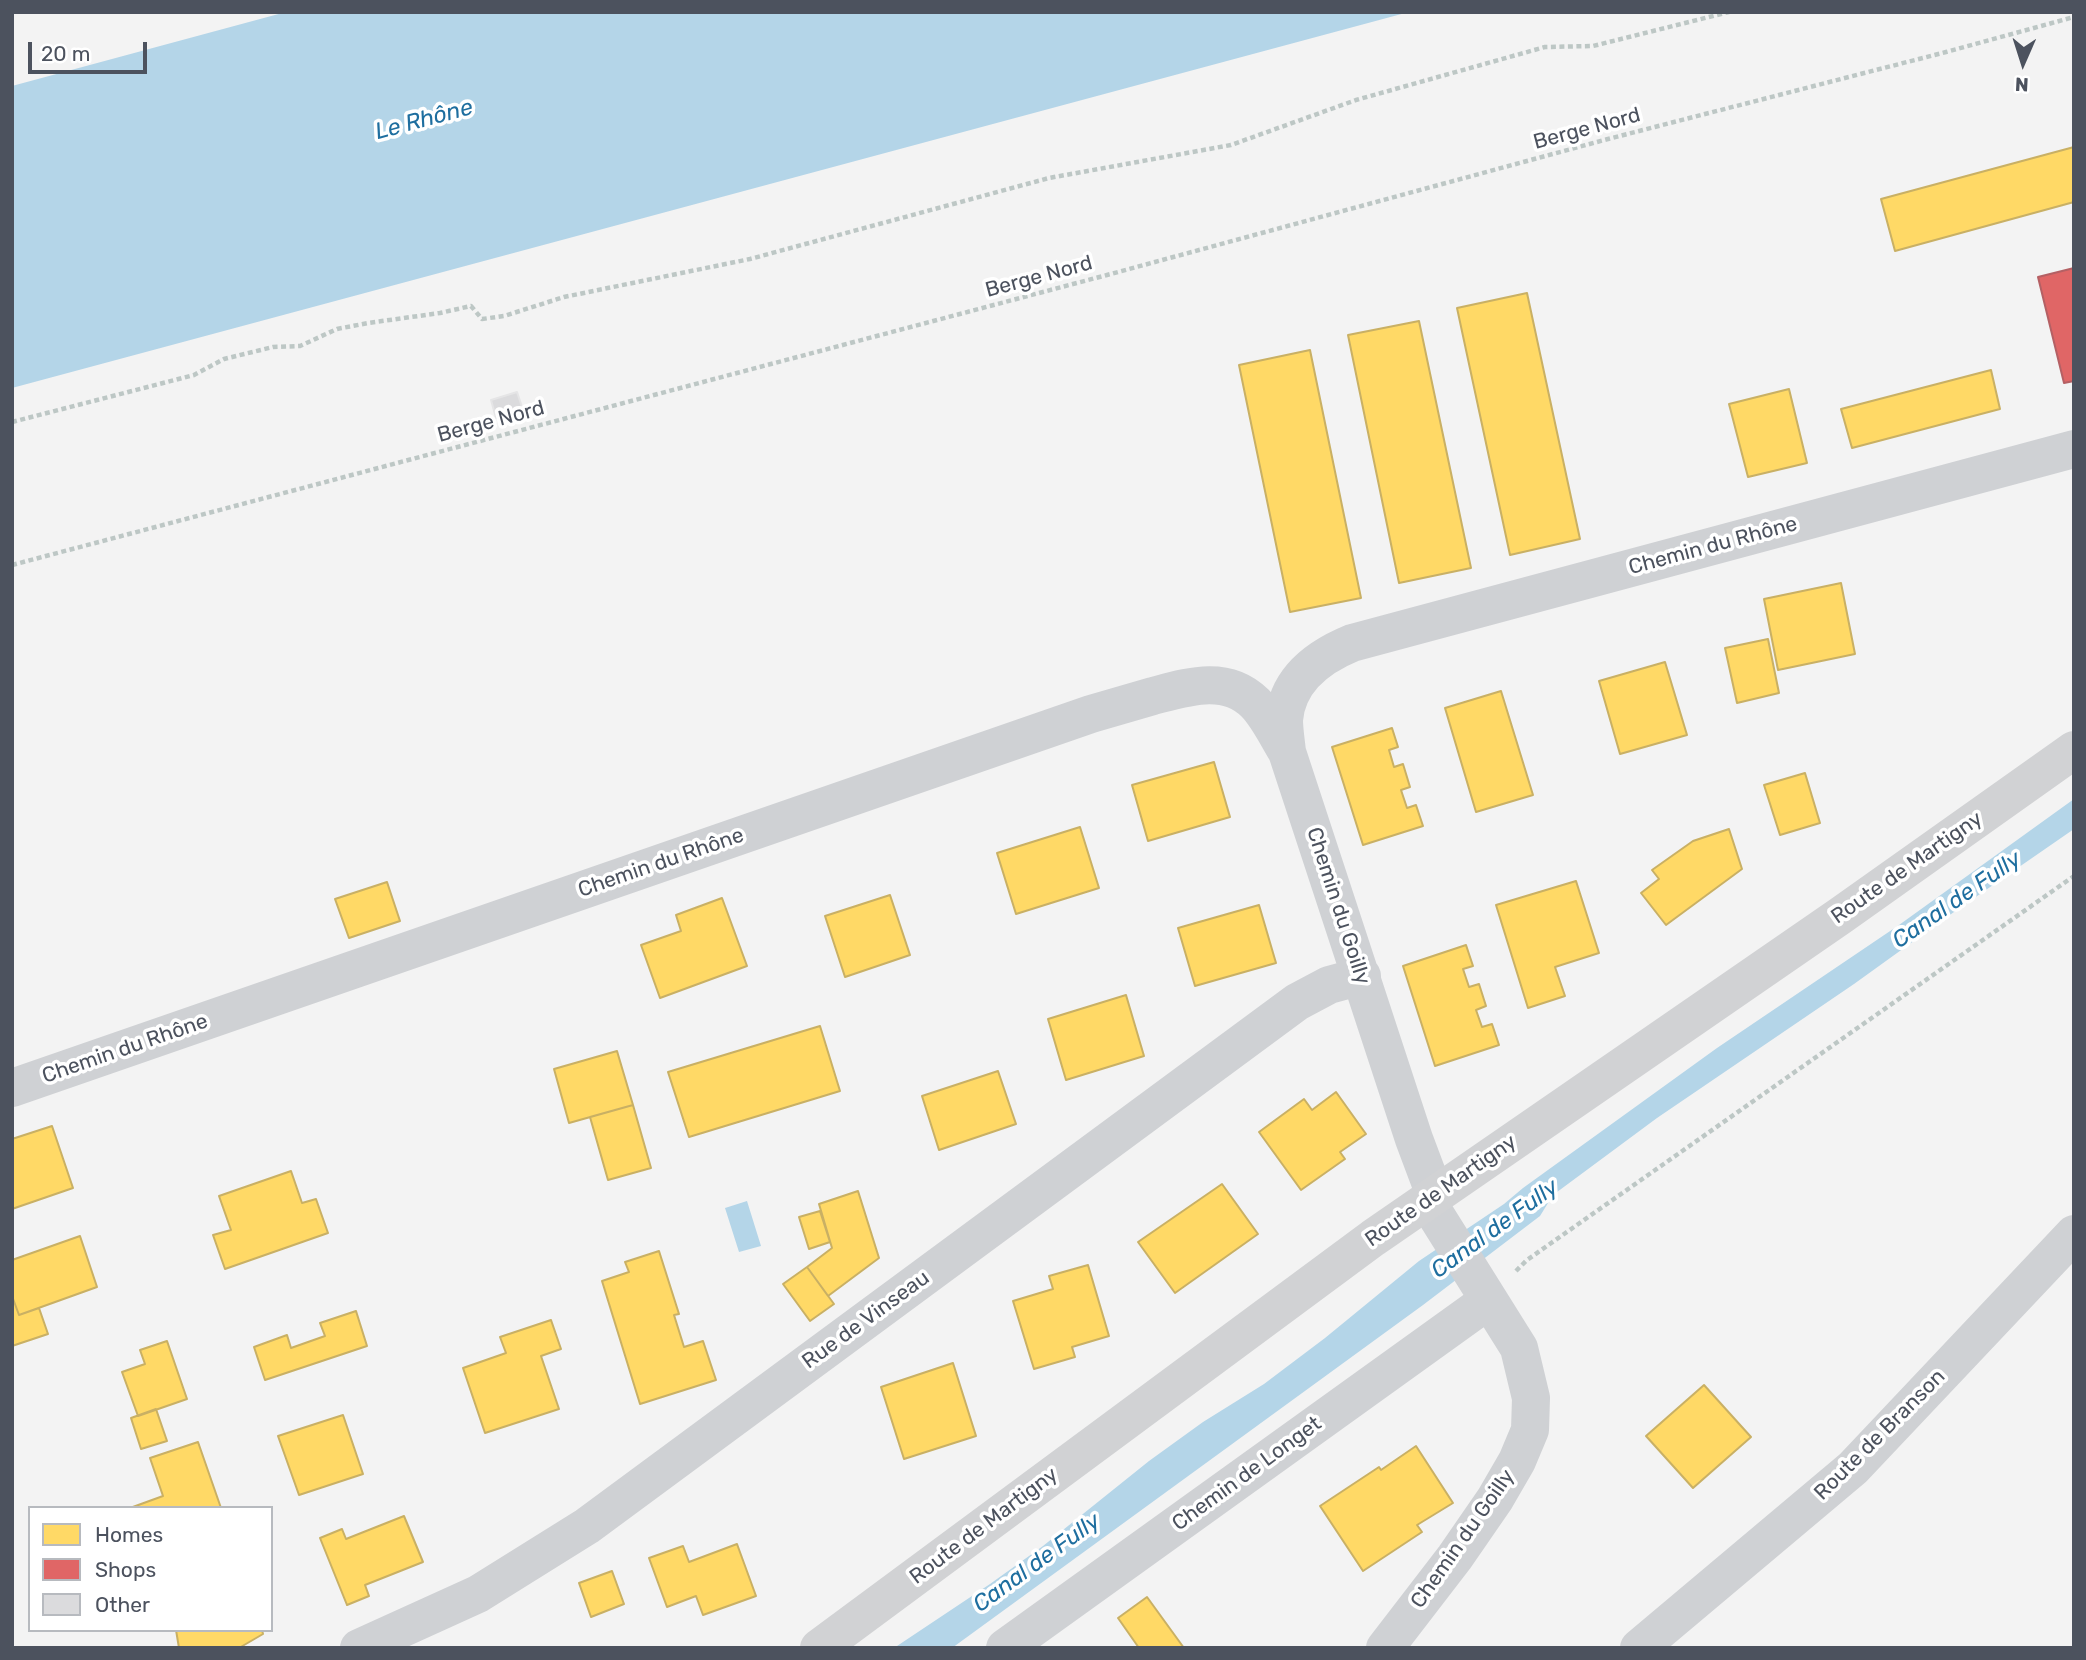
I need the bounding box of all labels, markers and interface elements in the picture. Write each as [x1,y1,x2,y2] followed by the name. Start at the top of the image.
[32,28,150,72] scale bar
[1988,28,2058,98] north arrow
[41,41,90,66] text: 20 m
[2014,73,2029,96] text: N
[372,94,476,146] water label: Le Rhône
[1531,103,1643,155] street label: Berge Nord
[983,251,1095,303] street label: Berge Nord
[435,396,547,448] street label: Berge Nord
[1626,511,1800,581] street label: Chemin du Rhône
[1827,806,1987,930] street label: Route de Martigny
[575,823,747,903] street label: Chemin du Rhône
[1301,824,1375,988] street label: Chemin du Goilly
[1887,845,2027,955] water label: Canal de Fully
[39,1009,211,1089] street label: Chemin du Rhône
[1361,1129,1521,1253] street label: Route de Martigny
[1426,1174,1564,1284] water label: Canal de Fully
[798,1265,934,1375] street label: Rue de Vinseau
[1809,1364,1951,1506] street label: Route de Branson
[1167,1411,1327,1537] street label: Chemin de Longet
[905,1462,1063,1590] street label: Route de Martigny
[1406,1465,1520,1613] street label: Chemin du Goilly
[28,1506,273,1632] legend
[968,1508,1106,1618] water label: Canal de Fully
[95,1522,163,1547] text: Homes
[95,1557,156,1582] text: Shops
[95,1592,150,1617] text: Other

